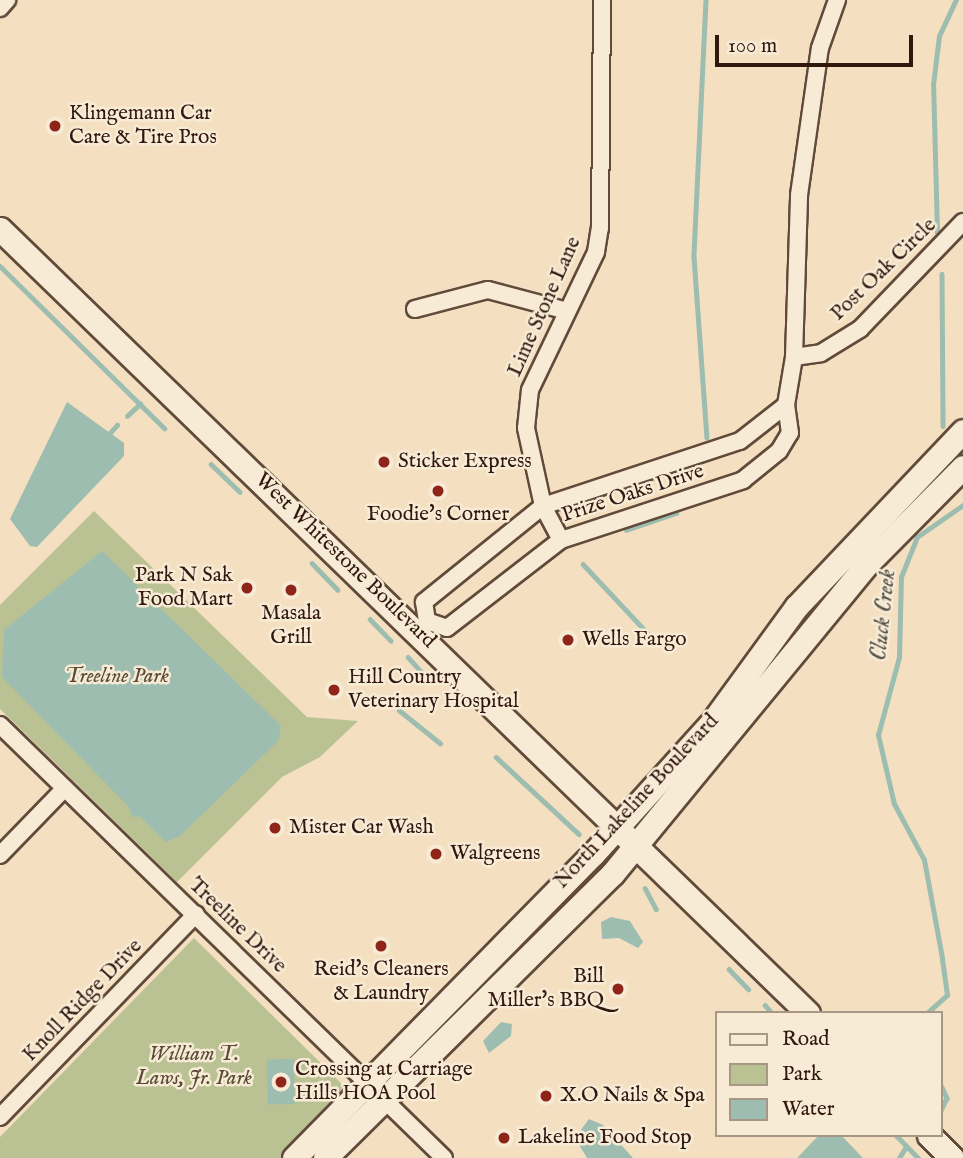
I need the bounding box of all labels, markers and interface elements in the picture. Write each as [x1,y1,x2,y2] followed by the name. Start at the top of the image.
[718,21,916,65] scale bar
[728,33,777,60] text: 100 m
[69,101,217,151] place label: Klingemann Car Care & Tire Pros
[47,118,63,134] marker: Klingemann Car Care & Tire Pros
[826,213,942,327] street label: Post Oak Circle
[503,233,587,381] street label: Lime Stone Lane
[398,449,532,475] place label: Sticker Express
[376,454,392,470] marker: Sticker Express
[559,459,707,529] street label: Prize Oaks Drive
[249,468,441,654] street label: West Whitestone Boulevard
[430,483,446,499] marker: Foodie's Corner
[367,502,509,528] place label: Foodie's Corner
[135,563,233,613] place label: Park N Sak Food Mart
[865,568,903,662] water label: Cluck Creek
[239,580,255,596] marker: Park N Sak Food Mart
[283,582,299,598] marker: Masala Grill
[261,601,321,651] place label: Masala Grill
[582,627,687,653] place label: Wells Fargo
[560,632,576,648] marker: Wells Fargo
[65,664,169,690] park label: Treeline Park
[348,665,519,715] place label: Hill Country Veterinary Hospital
[326,682,342,698] marker: Hill Country Veterinary Hospital
[549,709,725,895] street label: North Lakeline Boulevard
[289,815,434,841] place label: Mister Car Wash
[267,820,283,836] marker: Mister Car Wash
[450,841,540,867] place label: Walgreens
[428,846,444,862] marker: Walgreens
[183,873,291,979] street label: Treeline Drive
[18,934,148,1068] street label: Knoll Ridge Drive
[373,938,389,954] marker: Reid's Cleaners & Laundry
[313,957,449,1007] place label: Reid's Cleaners & Laundry
[487,964,604,1014] place label: Bill Miller's BBQ
[610,981,626,997] marker: Bill Miller's BBQ
[715,1011,942,1137] legend
[782,1026,829,1053] text: Road
[136,1042,252,1092] park label: William T. Laws, Jr. Park
[295,1057,473,1107] place label: Crossing at Carriage Hills HOA Pool
[782,1061,822,1088] text: Park
[273,1074,289,1090] marker: Crossing at Carriage Hills HOA Pool
[560,1083,705,1109] place label: X.O Nails & Spa
[538,1088,554,1104] marker: X.O Nails & Spa
[782,1096,834,1123] text: Water
[518,1125,692,1151] place label: Lakeline Food Stop
[496,1130,512,1146] marker: Lakeline Food Stop

